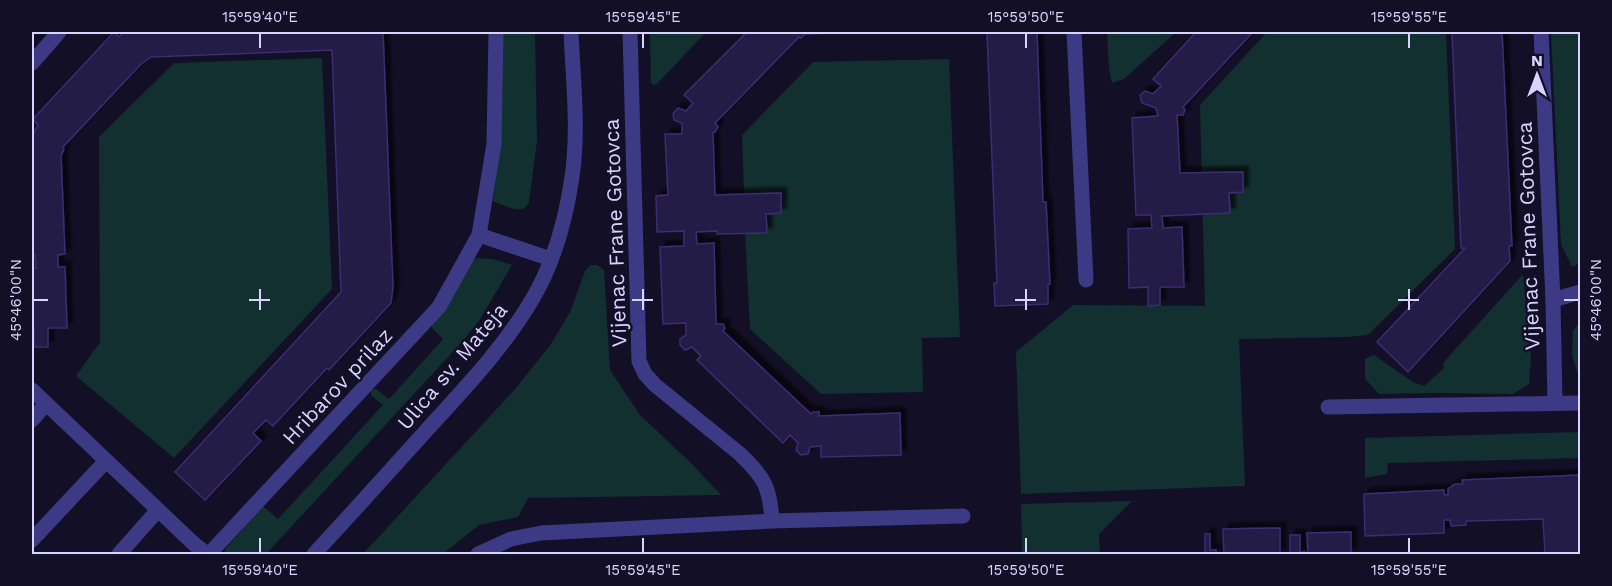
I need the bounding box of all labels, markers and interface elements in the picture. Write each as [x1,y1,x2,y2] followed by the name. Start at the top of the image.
[222,8,298,26] text: 15°59'40"E
[605,8,681,26] text: 15°59'45"E
[988,8,1064,26] text: 15°59'50"E
[1371,8,1447,26] text: 15°59'55"E
[1507,45,1567,105] north arrow
[1531,51,1543,70] text: N
[599,118,631,348] street label: Vijenac Frane Gotovca
[1512,121,1544,351] street label: Vijenac Frane Gotovca
[7,259,25,341] text: 45°46'00"N
[1587,259,1605,341] text: 45°46'00"N
[392,297,512,434] street label: Ulica sv. Mateja
[277,323,397,449] street label: Hribarov prilaz
[222,561,298,579] text: 15°59'40"E
[605,561,681,579] text: 15°59'45"E
[988,561,1064,579] text: 15°59'50"E
[1371,561,1447,579] text: 15°59'55"E

